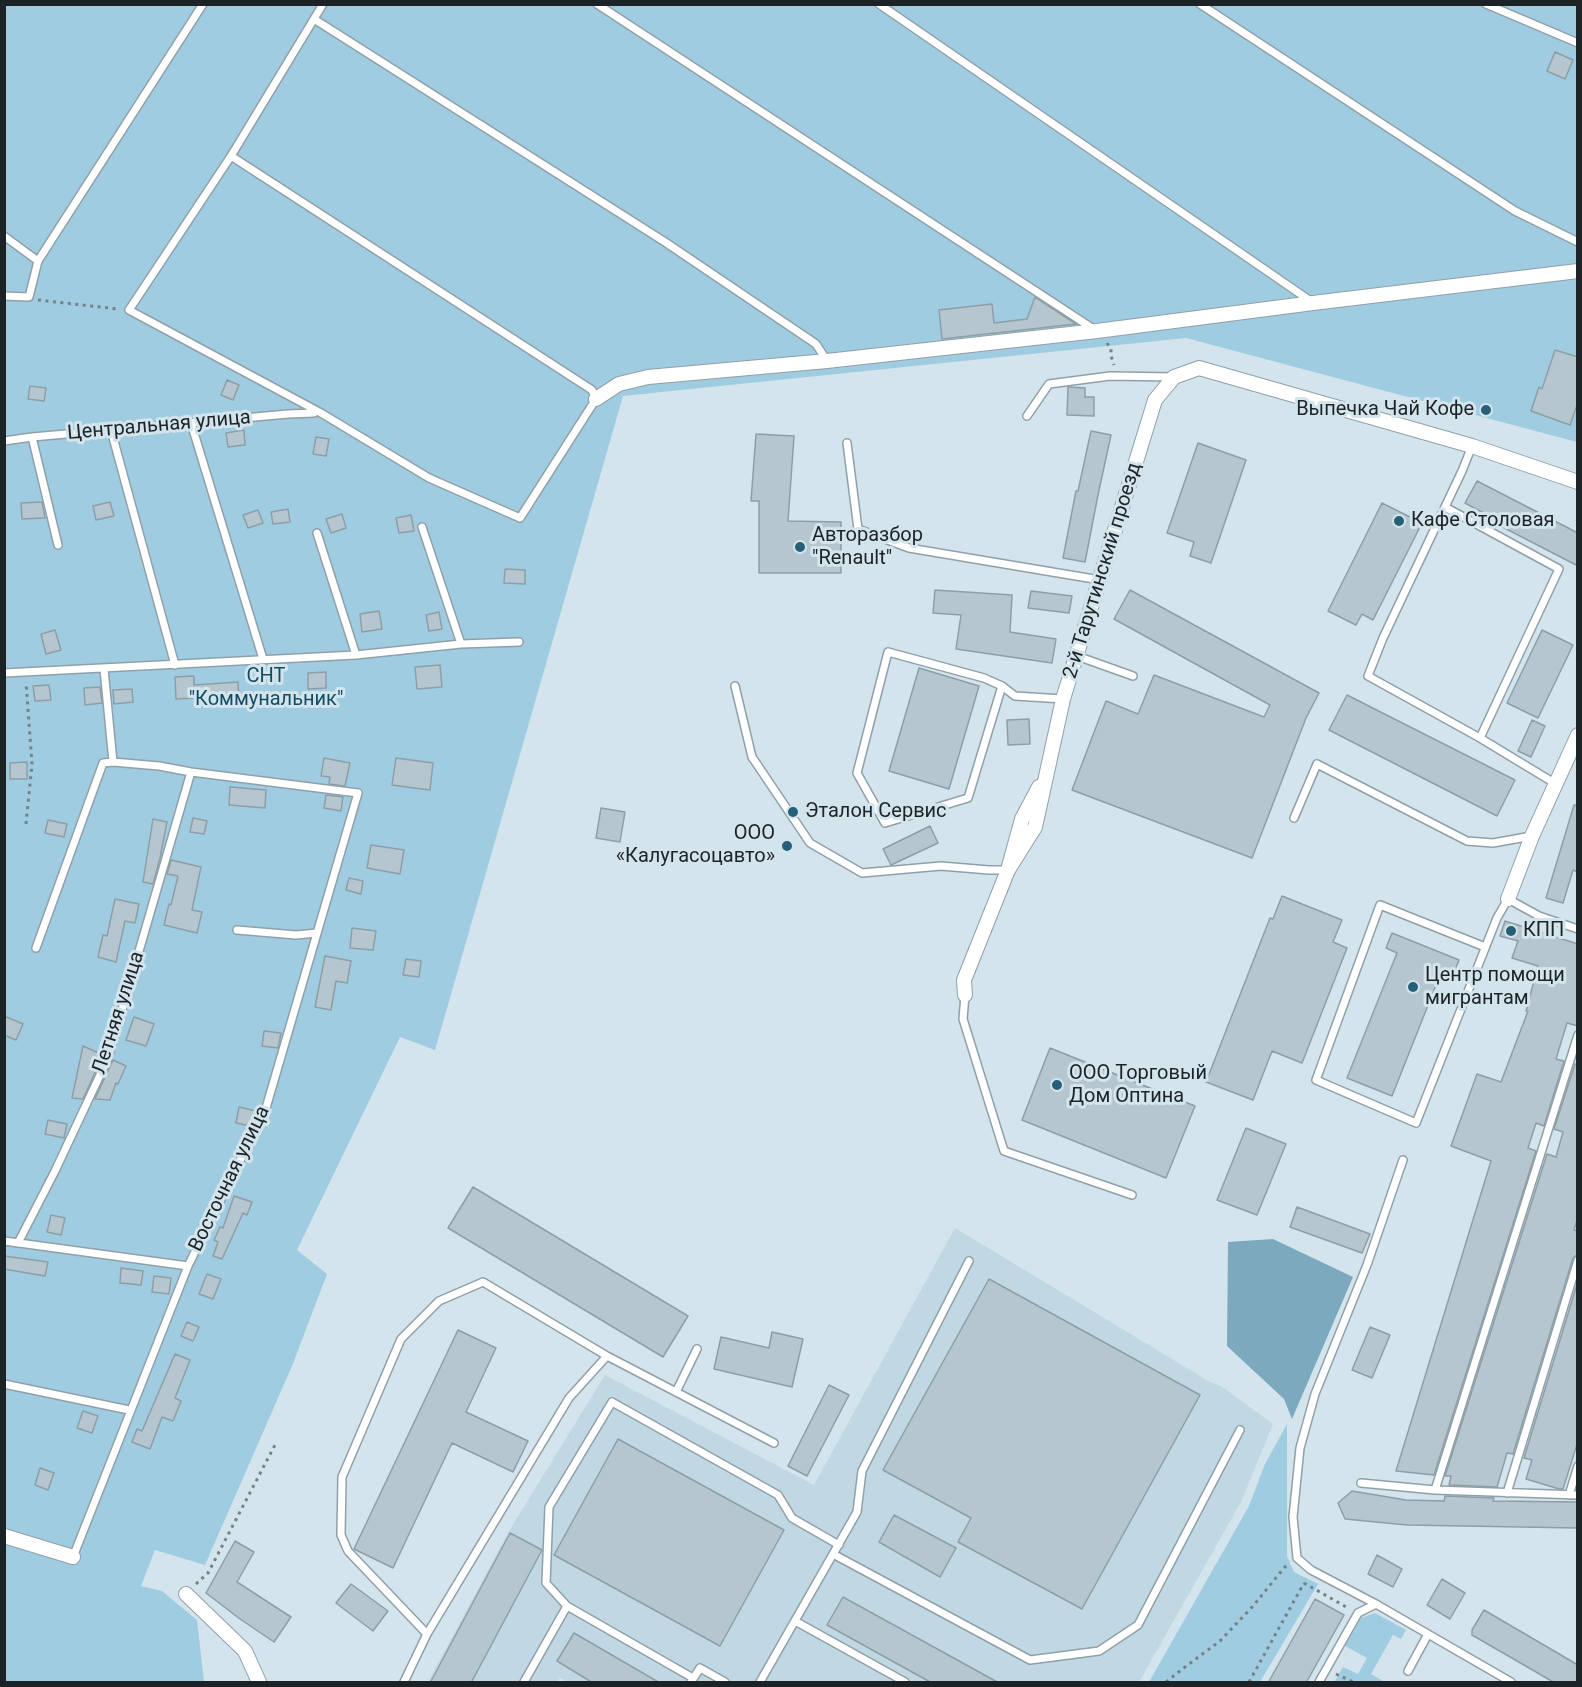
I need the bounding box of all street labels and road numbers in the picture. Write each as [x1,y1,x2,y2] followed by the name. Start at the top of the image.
[66,406,252,446] street label: Центральная улица
[1059,460,1147,682] street label: 2-й Тарутинский проезд
[88,949,150,1077] street label: Летняя улица
[184,1102,276,1256] street label: Восточная улица

